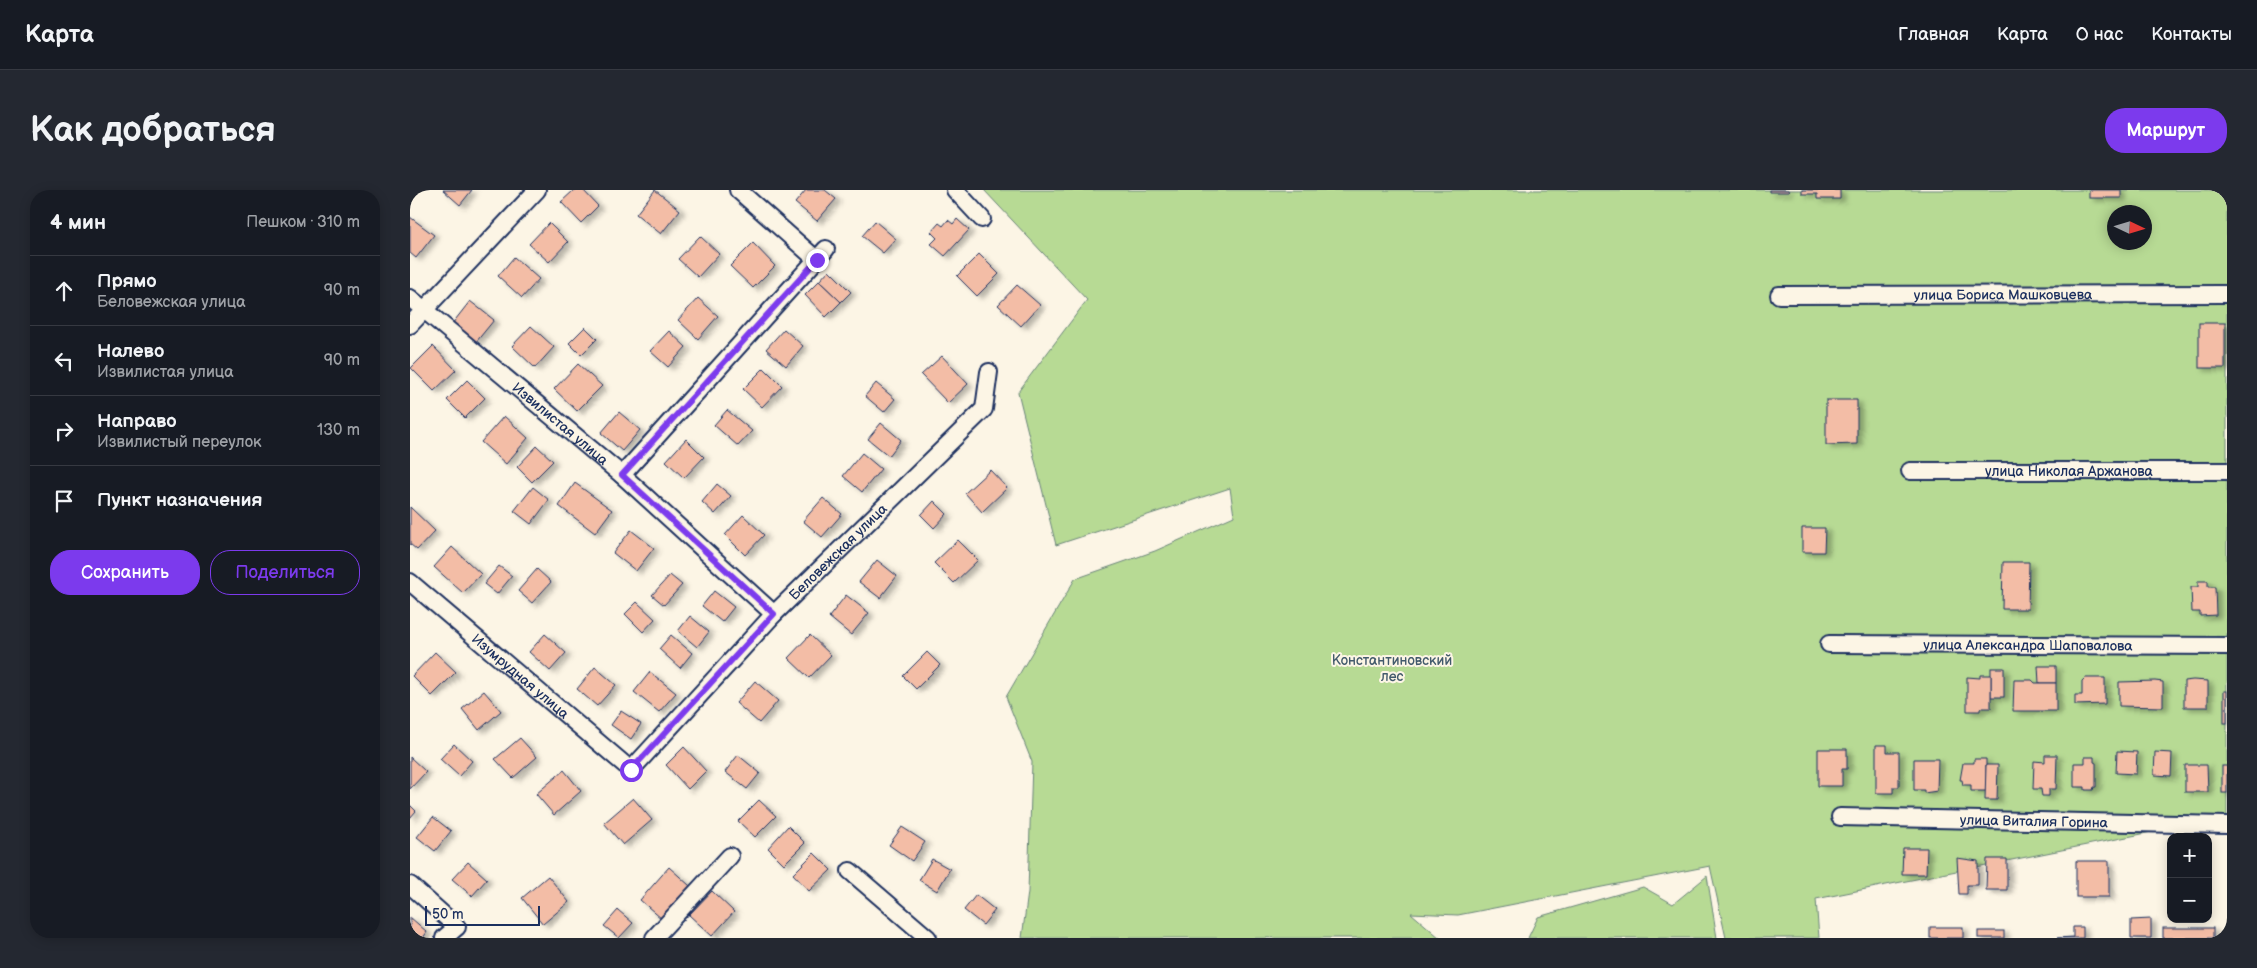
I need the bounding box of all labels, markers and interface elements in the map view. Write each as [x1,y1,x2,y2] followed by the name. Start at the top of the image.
[25,20,94,49] text: Карта
[1898,24,1969,45] text: Главная
[1997,24,2048,45] text: Карта
[2076,24,2123,45] text: О нас
[2151,24,2232,45] text: Контакты
[2105,108,2227,153] button: Маршрут
[30,109,276,152] text: Как добраться
[2107,205,2152,250] north arrow
[50,210,106,235] text: 4 мин
[246,213,360,232] text: Пешком · 310 m
[806,249,829,272] route end
[97,270,157,293] text: Прямо
[50,277,78,305] icon: ahead
[324,281,360,300] text: 90 m
[1914,286,2093,304] street label: улица Бориса Машковцева
[97,293,246,312] text: Беловежская улица
[97,340,164,363] text: Налево
[50,347,78,375] icon: left
[324,351,360,370] text: 90 m
[97,363,234,382] text: Извилистая улица
[509,379,612,469] street label: Извилистая улица
[97,410,177,433] text: Направо
[50,417,78,445] icon: right
[317,421,360,440] text: 130 m
[97,433,262,452] text: Извилистый переулок
[1985,463,2154,480] street label: улица Николая Аржанова
[50,487,78,515] icon: arrive
[97,489,262,512] text: Пункт назначения
[786,500,891,604] street label: Беловежская улица
[50,550,200,595] button: Сохранить
[210,550,360,595] button: Поделиться
[468,630,573,723] street label: Изумрудная улица
[1923,636,2133,655] street label: улица Александра Шаповалова
[1332,652,1452,685] park label: Константиновский лес
[620,759,643,782] route start
[1960,811,2109,832] street label: улица Виталия Горина
[2167,833,2212,923] map controls
[2167,833,2212,878] button: +
[2167,878,2212,923] button: −
[425,903,540,926] scale bar
[432,906,464,923] text: 50 m

